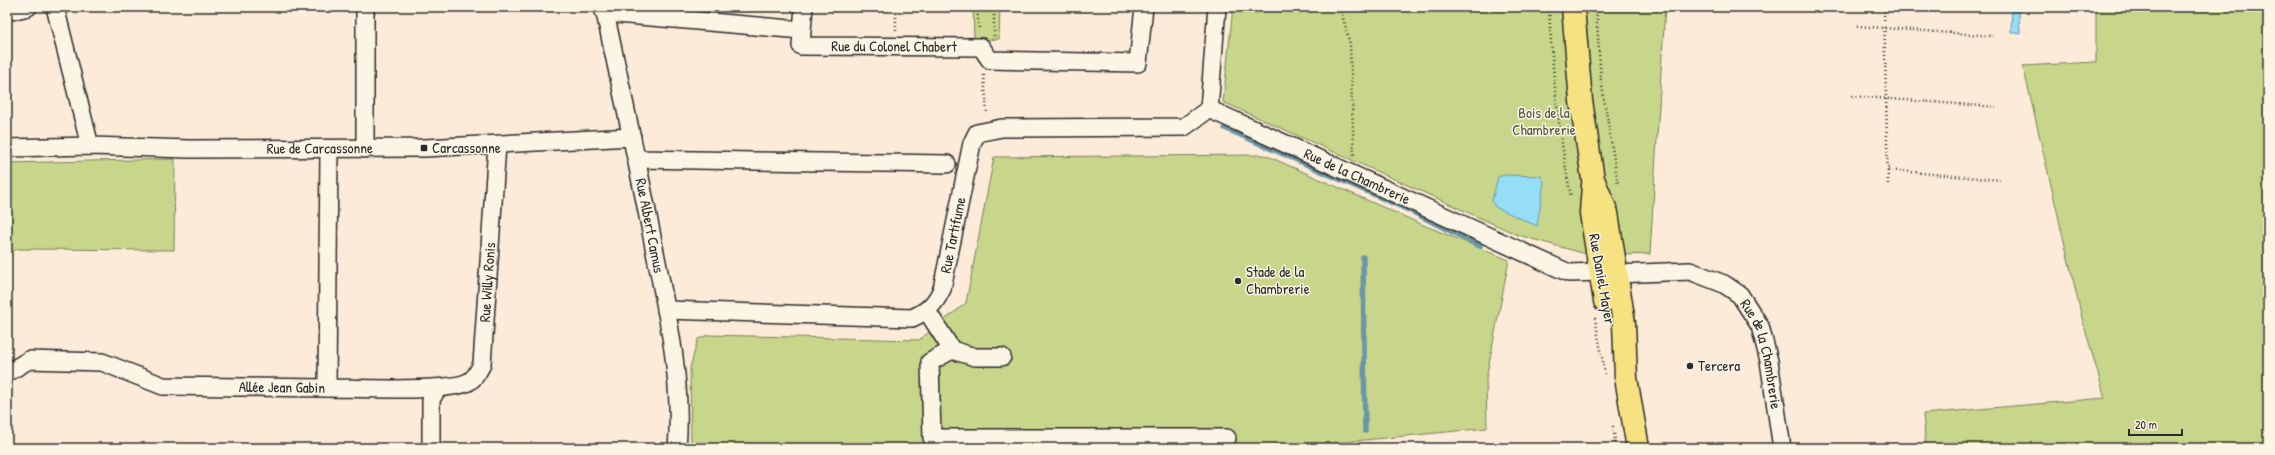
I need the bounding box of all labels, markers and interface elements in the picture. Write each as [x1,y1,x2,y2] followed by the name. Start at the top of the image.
[831,35,958,57] street label: Rue du Colonel Chabert
[1512,102,1576,140] park label: Bois de la Chambrerie
[267,137,373,159] street label: Rue de Carcassonne
[432,137,501,158] place label: Carcassonne
[419,143,429,153] marker: Carcassonne
[1301,143,1414,209] street label: Rue de la Chambrerie
[631,176,670,275] street label: Rue Albert Camus
[935,195,971,275] street label: Rue Tartifume
[1584,232,1621,326] street label: Rue Daniel Mayer
[474,241,500,323] street label: Rue Willy Ronis
[1246,261,1310,299] place label: Stade de la Chambrerie
[1233,276,1243,286] marker: Stade de la Chambrerie
[1735,295,1787,410] street label: Rue de la Chambrerie
[1698,355,1740,376] place label: Tercera
[1685,361,1695,371] marker: Tercera
[239,376,325,398] street label: Allée Jean Gabin
[2129,411,2182,437] scale bar
[2135,416,2157,433] text: 20 m

